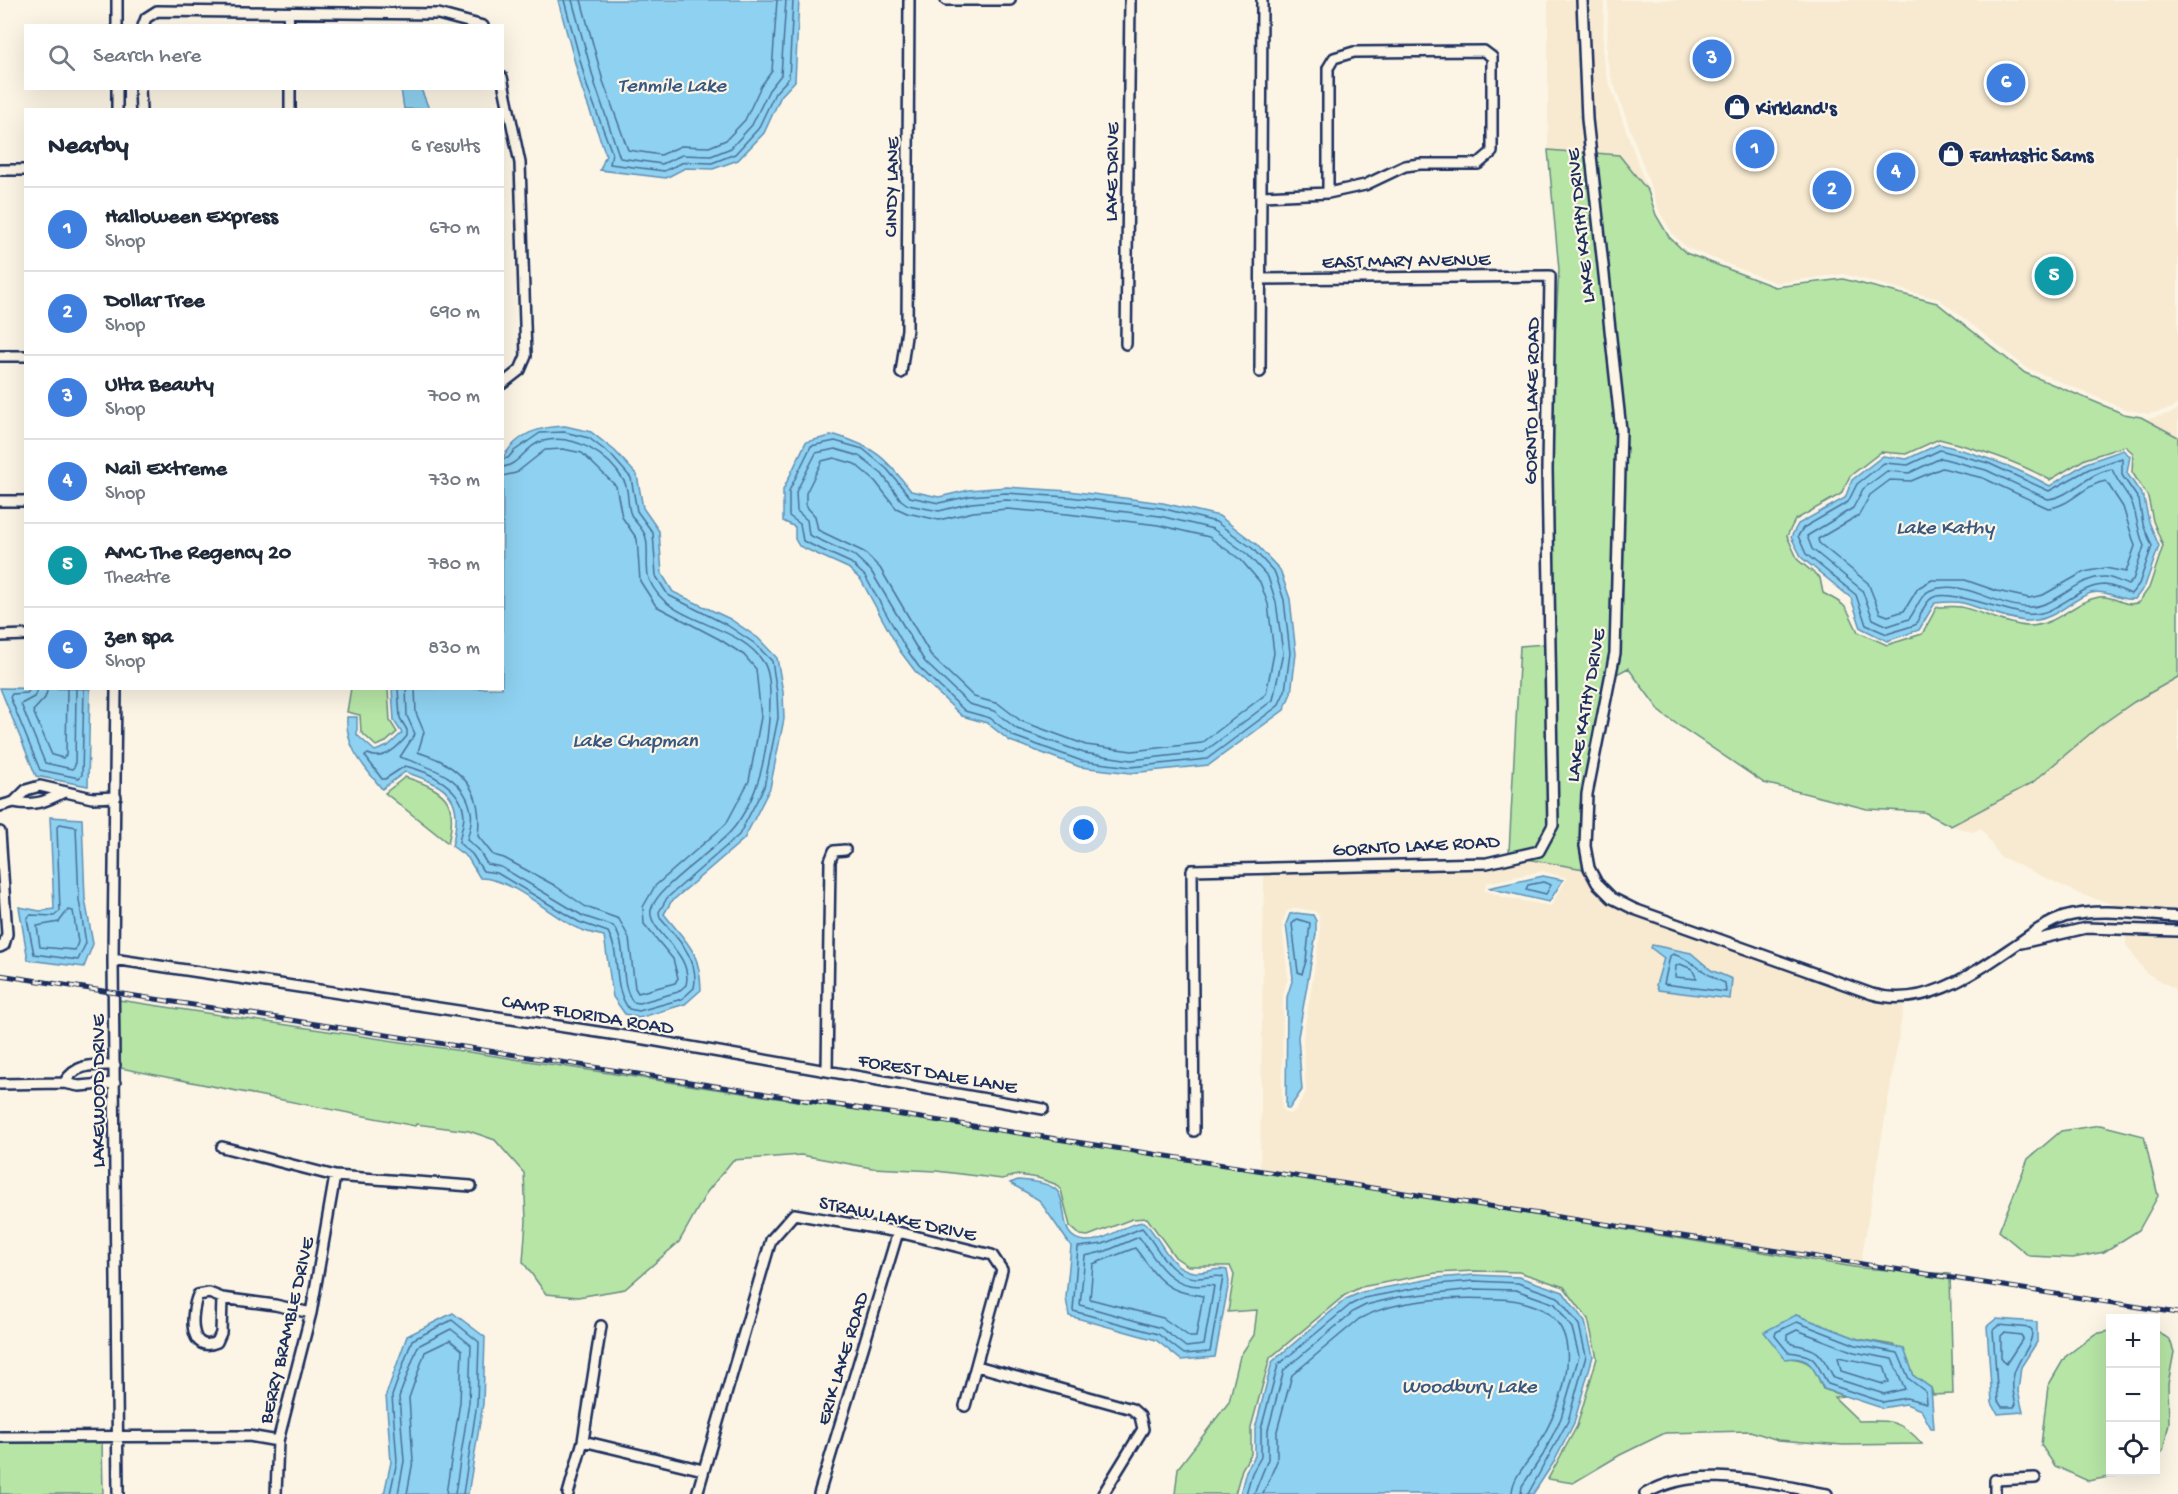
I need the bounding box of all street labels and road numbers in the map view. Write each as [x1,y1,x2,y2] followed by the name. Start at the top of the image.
[1101,121,1126,222] street label: LAKE DRIVE
[881,135,906,237] street label: CINDY LANE
[1563,146,1602,304] street label: LAKE KATHY DRIVE
[1322,250,1492,275] street label: EAST MARY AVENUE
[1521,316,1546,485] street label: GORNTO LAKE ROAD
[1563,626,1613,784] street label: LAKE KATHY DRIVE
[1332,832,1501,863] street label: GORNTO LAKE ROAD
[500,991,676,1042] street label: CAMP FLORIDA ROAD
[89,1013,112,1168] street label: LAKEWOOD DRIVE
[855,1050,1020,1101] street label: FOREST DALE LANE
[817,1193,980,1249] street label: STRAW LAKE DRIVE
[256,1234,321,1427] street label: BERRY BRAMBLE DRIVE
[813,1289,876,1428] street label: ERIK LAKE ROAD

